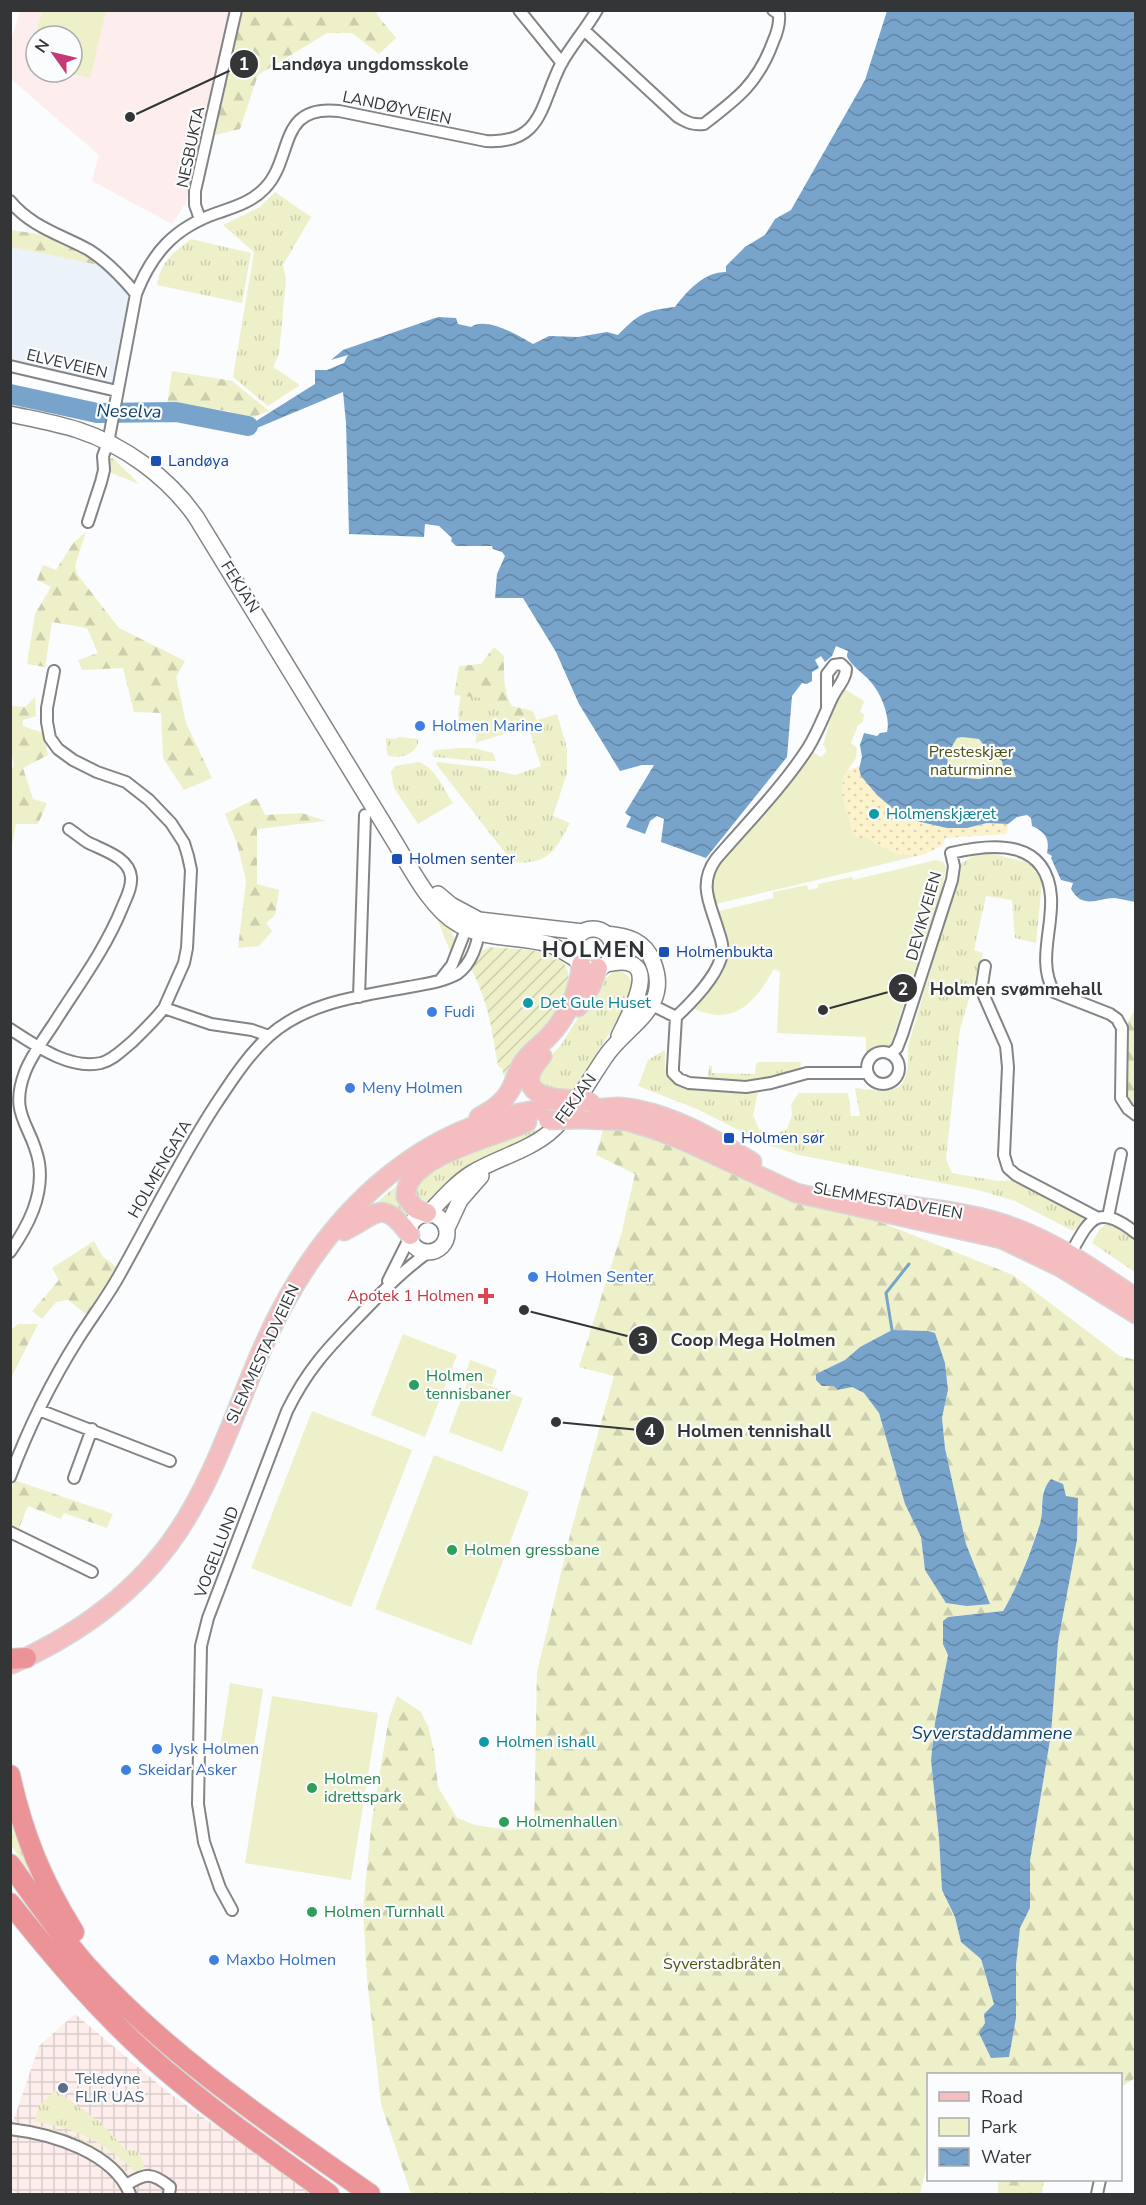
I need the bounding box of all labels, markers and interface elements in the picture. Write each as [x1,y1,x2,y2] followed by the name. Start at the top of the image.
[24,24,84,84] north arrow
[30,35,55,57] text: N
[229,46,480,82] callout: Landøya ungdomsskole
[239,52,249,76] text: 1
[271,52,469,76] text: Landøya ungdomsskole
[341,86,453,130] street label: LANDØYVEIEN
[172,104,210,190] street label: NESBUKTA
[24,344,110,384] street label: ELVEVEIEN
[96,398,162,424] water label: Neselva
[168,450,229,472] place label: Landøya
[149,454,163,468] marker: Landøya
[215,557,265,617] street label: FEKJAN
[432,715,542,737] place label: Holmen Marine
[413,719,427,733] marker: Holmen Marine
[929,741,1014,781] park label: Presteskjær naturminne
[886,803,996,825] place label: Holmenskjæret
[867,807,881,821] marker: Holmenskjæret
[409,848,516,870] place label: Holmen senter
[390,852,404,866] marker: Holmen senter
[901,869,947,963] street label: DEVIKVEIEN
[542,935,646,965] district label: HOLMEN
[676,941,773,963] place label: Holmenbukta
[657,945,671,959] marker: Holmenbukta
[888,970,1114,1006] callout: Holmen svømmehall
[898,977,908,1001] text: 2
[930,977,1102,1001] text: Holmen svømmehall
[540,992,651,1014] place label: Det Gule Huset
[521,996,535,1010] marker: Det Gule Huset
[444,1001,475,1023] place label: Fudi
[425,1005,439,1019] marker: Fudi
[550,1069,602,1129] street label: FEKJAN
[362,1077,463,1099] place label: Meny Holmen
[343,1081,357,1095] marker: Meny Holmen
[123,1116,197,1222] street label: HOLMENGATA
[741,1127,825,1149] place label: Holmen sør
[722,1131,736,1145] marker: Holmen sør
[812,1177,964,1225] street label: SLEMMESTADVEIEN
[545,1266,654,1288] place label: Holmen Senter
[526,1270,540,1284] marker: Holmen Senter
[221,1281,305,1427] street label: SLEMMESTADVEIEN
[347,1285,474,1307] place label: Apotek 1 Holmen
[479,1289,493,1303] marker: Apotek 1 Holmen
[628,1322,847,1358] callout: Coop Mega Holmen
[638,1328,648,1352] text: 3
[670,1328,836,1352] text: Coop Mega Holmen
[426,1365,511,1405] place label: Holmen tennisbaner
[407,1378,421,1392] marker: Holmen tennisbaner
[635,1413,843,1449] callout: Holmen tennishall
[645,1419,656,1443] text: 4
[677,1419,831,1443] text: Holmen tennishall
[189,1503,245,1602] street label: VOGELLUND
[464,1539,600,1561] place label: Holmen gressbane
[445,1543,459,1557] marker: Holmen gressbane
[912,1721,1073,1745] water label: Syverstaddammene
[496,1731,596,1753] place label: Holmen ishall
[477,1735,491,1749] marker: Holmen ishall
[168,1738,259,1760] place label: Jysk Holmen
[150,1742,164,1756] marker: Jysk Holmen
[138,1759,237,1781] place label: Skeidar Asker
[119,1763,133,1777] marker: Skeidar Asker
[324,1768,402,1808] place label: Holmen idrettspark
[305,1781,319,1795] marker: Holmen idrettspark
[516,1811,618,1833] place label: Holmenhallen
[497,1815,511,1829] marker: Holmenhallen
[324,1901,445,1923] place label: Holmen Turnhall
[305,1905,319,1919] marker: Holmen Turnhall
[226,1949,336,1971] place label: Maxbo Holmen
[207,1953,221,1967] marker: Maxbo Holmen
[663,1953,781,1975] park label: Syverstadbråten
[75,2068,144,2108] place label: Teledyne FLIR UAS
[927,2073,1122,2181] legend
[56,2081,70,2095] marker: Teledyne FLIR UAS
[981,2085,1023,2109] text: Road
[981,2115,1018,2139] text: Park
[981,2145,1032,2169] text: Water

